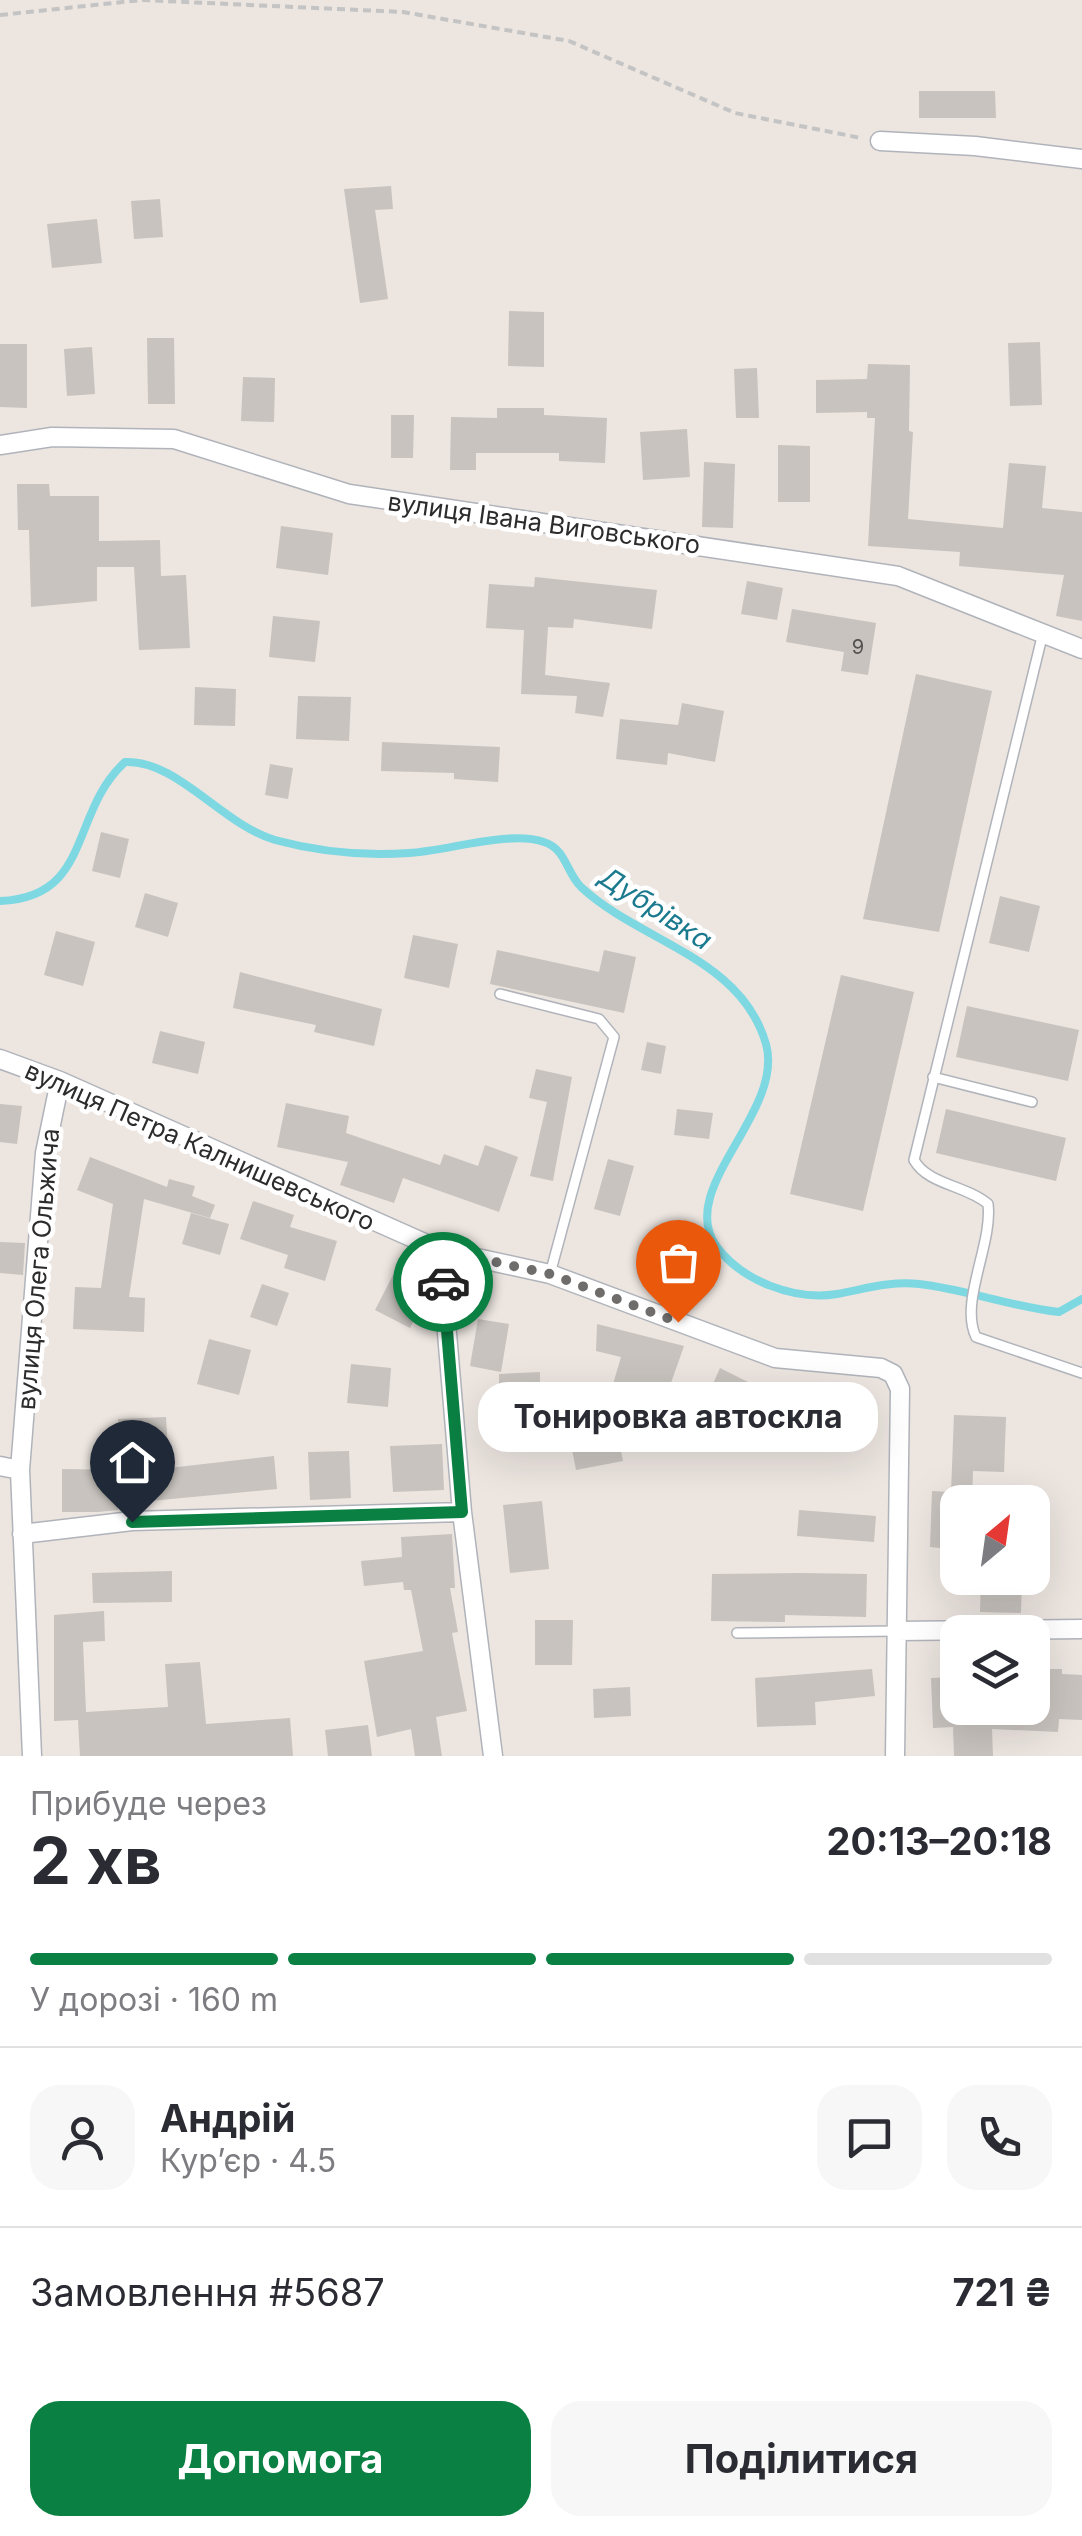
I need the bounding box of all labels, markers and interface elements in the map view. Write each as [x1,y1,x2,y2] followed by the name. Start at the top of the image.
[386,486,702,560] street label: вулиця Івана Виговського
[852,635,864,659] house number: 9
[592,858,719,957] water label: Дубрівка
[21,1055,379,1237] street label: вулиця Петра Калнишевського
[11,1127,65,1411] street label: вулиця Олега Ольжича
[636,1220,721,1323] pin
[393,1232,493,1332] courier
[651,1235,706,1290] icon: bag
[416,1255,471,1310] icon: car
[478,1382,878,1452] callout: Тонировка автоскла
[514,1397,842,1436] text: Тонировка автоскла
[90,1420,175,1523] pin
[105,1435,160,1490] icon: home
[940,1485,1050,1595] north arrow
[940,1485,1050,1725] map controls
[940,1615,1050,1725] button: layers
[30,1784,267,1823] text: Прибуде через
[826,1818,1052,1864] text: 20:13–20:18
[30,1821,162,1900] text: 2 хв
[30,1980,278,2019] text: У дорозі · 160 m
[30,2085,135,2190] button: person
[817,2085,922,2190] button: chat
[947,2085,1052,2190] button: phone
[160,2095,295,2141] text: Андрій
[160,2141,336,2180] text: Кур’єр · 4.5
[30,2269,385,2315] text: Замовлення #5687
[953,2269,1052,2315] text: 721 ₴
[30,2401,531,2516] button: Допомога
[551,2401,1052,2516] button: Поділитися

